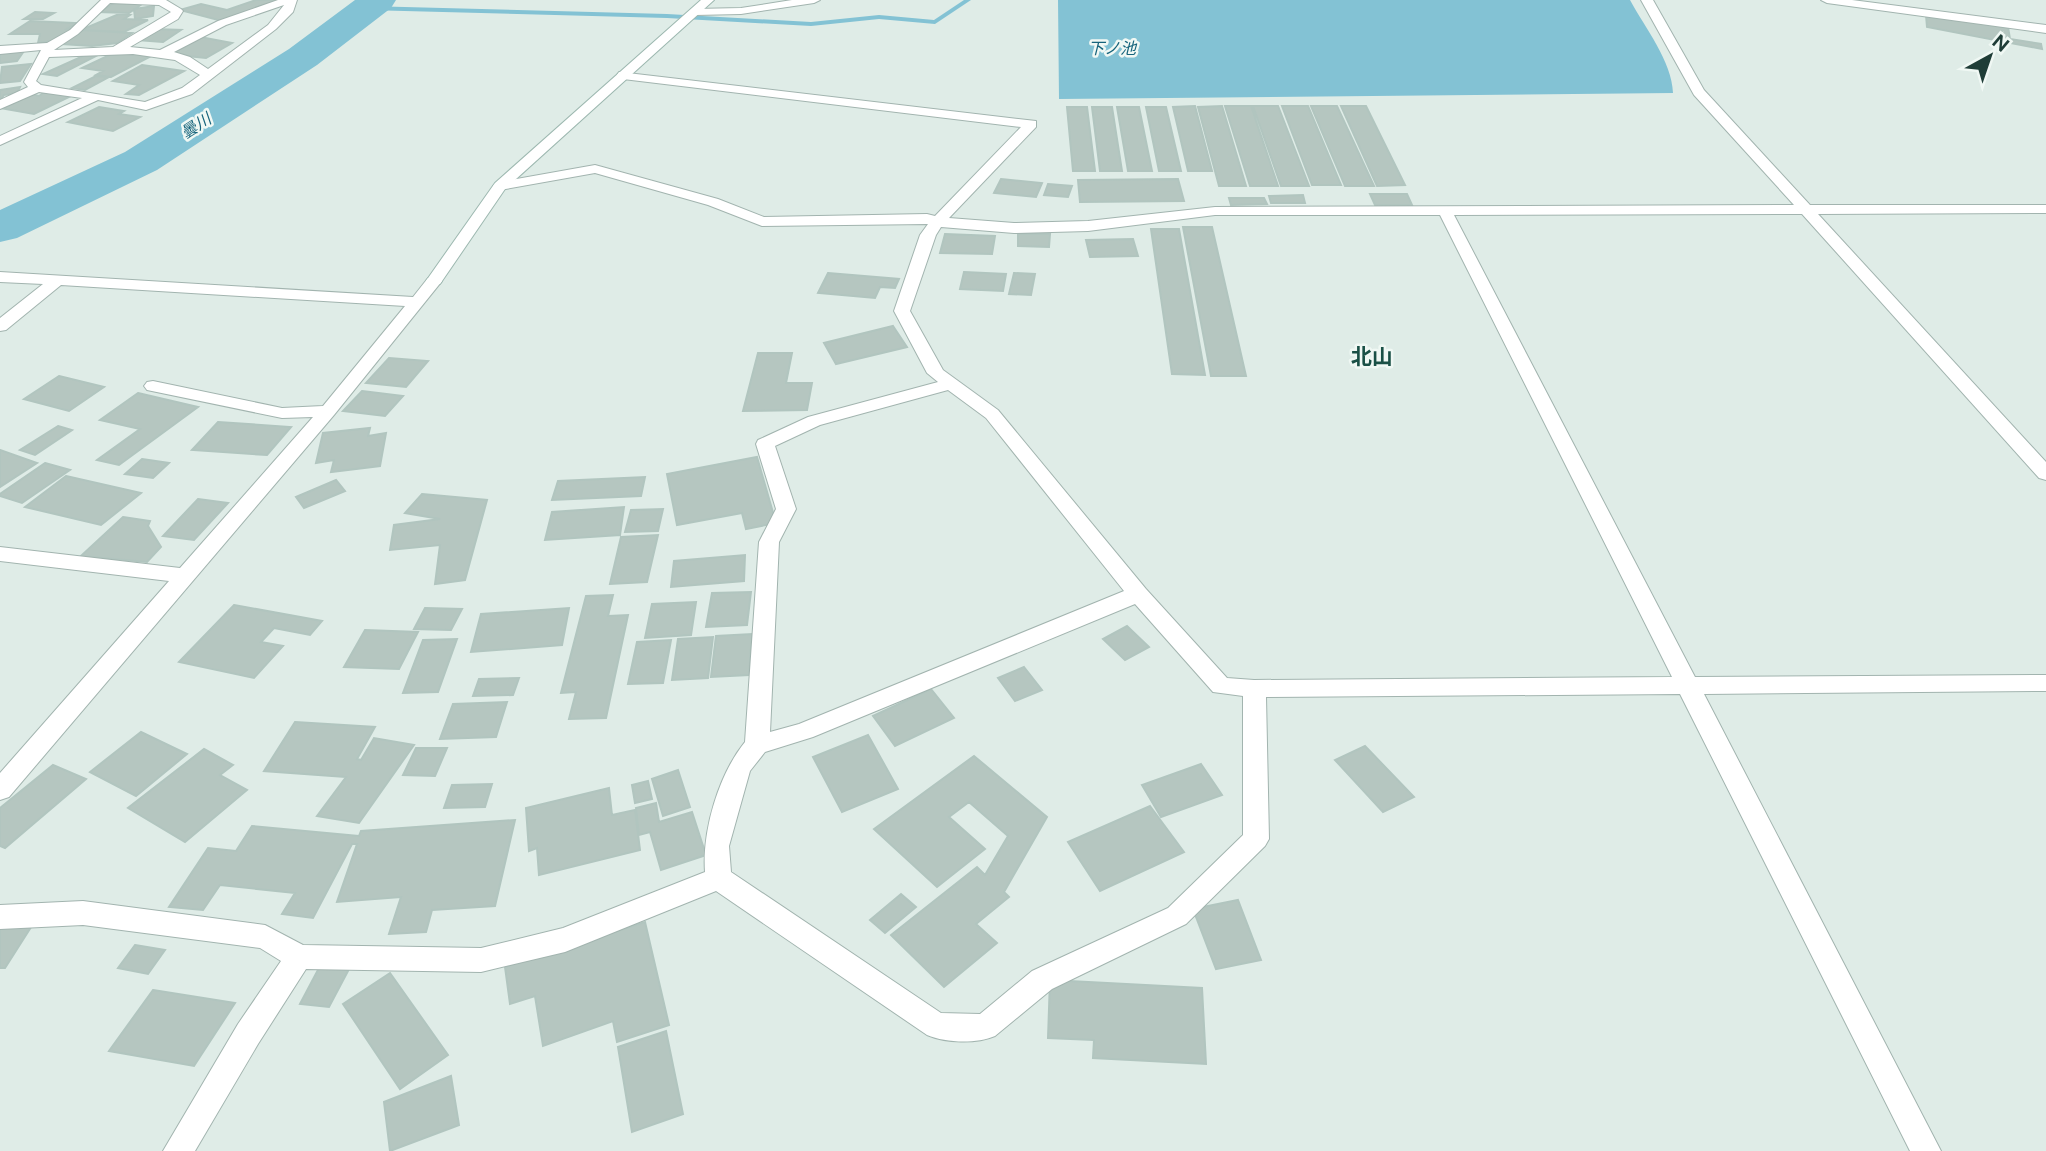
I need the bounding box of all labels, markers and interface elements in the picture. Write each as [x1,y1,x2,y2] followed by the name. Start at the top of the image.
[1955,21,2025,91] north arrow
[1988,30,2014,56] text: N
[1088,39,1138,58] water label: 下ノ池
[177,108,216,143] water label: 曇川
[1351,344,1393,369] district label: 北山

